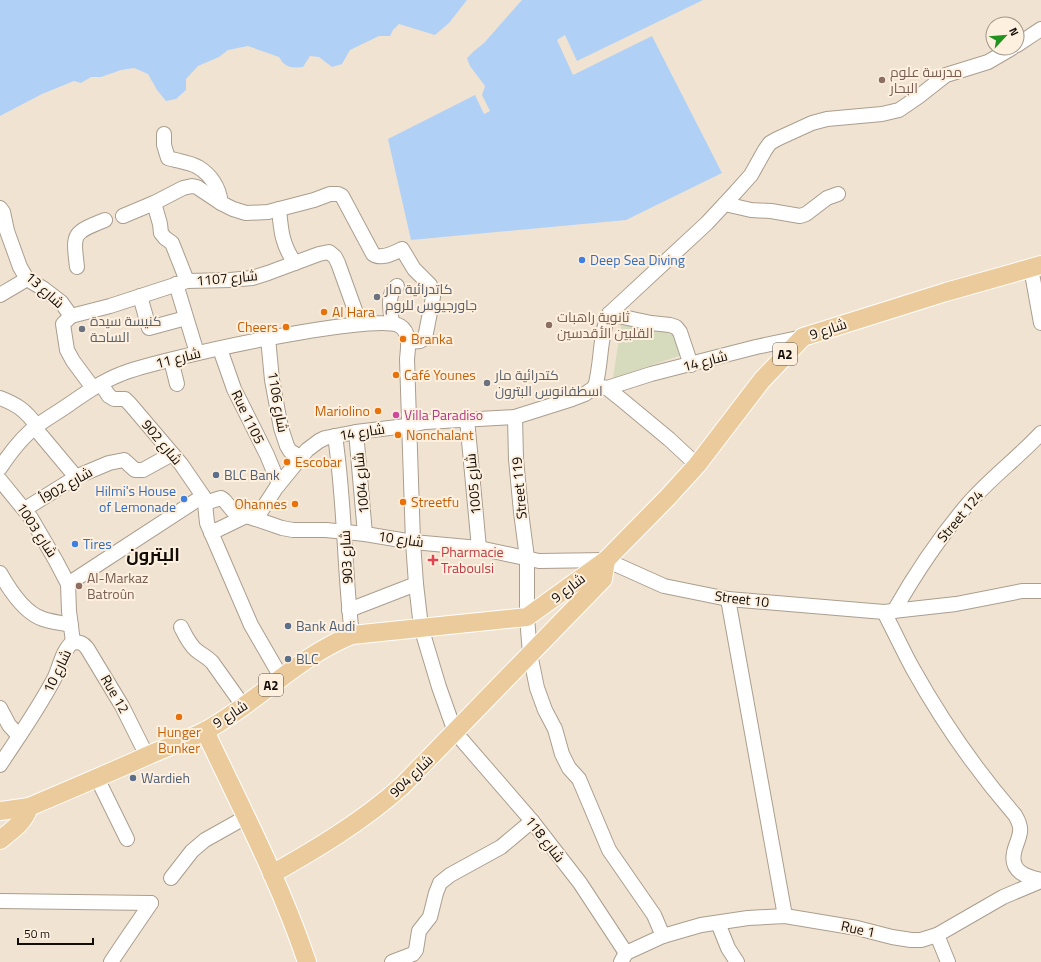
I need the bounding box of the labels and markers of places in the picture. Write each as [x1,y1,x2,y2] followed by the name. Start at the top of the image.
[889,61,962,98] place label: مدرسة علوم البحار
[877,75,887,85] marker: مدرسة علوم البحار
[590,249,685,270] place label: Deep Sea Diving
[577,255,587,265] marker: Deep Sea Diving
[384,278,477,315] place label: كاتدرائية مار جاورجيوس للروم
[372,292,382,302] marker: كاتدرائية مار جاورجيوس للروم
[332,301,375,322] place label: Al Hara
[557,306,653,343] place label: ثانوية راهبات القلبين الأقدسين
[319,307,329,317] marker: Al Hara
[90,310,162,347] place label: كنيسة سيدة الساحة
[237,316,278,337] place label: Cheers
[544,320,554,330] marker: ثانوية راهبات القلبين الأقدسين
[281,322,291,332] marker: Cheers
[77,324,87,334] marker: كنيسة سيدة الساحة
[411,328,453,349] place label: Branka
[398,334,408,344] marker: Branka
[404,364,476,385] place label: Café Younes
[494,364,603,401] place label: كتدرائية مار اسطفانوس البترون
[391,370,401,380] marker: Café Younes
[482,378,492,388] marker: كتدرائية مار اسطفانوس البترون
[315,400,370,421] place label: Mariolino
[404,404,483,425] place label: Villa Paradiso
[373,406,383,416] marker: Mariolino
[391,410,401,420] marker: Villa Paradiso
[406,424,474,445] place label: Nonchalant
[393,430,403,440] marker: Nonchalant
[295,451,342,472] place label: Escobar
[282,457,292,467] marker: Escobar
[224,464,280,485] place label: BLC Bank
[211,470,221,480] marker: BLC Bank
[95,480,176,517] place label: Hilmi's House of Lemonade
[411,491,459,512] place label: Streetfu
[235,493,287,514] place label: Ohannes
[179,494,189,504] marker: Hilmi's House of Lemonade
[398,497,408,507] marker: Streetfu
[290,499,300,509] marker: Ohannes
[83,533,112,554] place label: Tires
[70,539,80,549] marker: Tires
[441,541,504,578] place label: Pharmacie Traboulsi
[428,555,438,565] marker: Pharmacie Traboulsi
[87,567,148,604] place label: Al-Markaz Batroûn
[74,581,84,591] marker: Al-Markaz Batroûn
[296,615,355,636] place label: Bank Audi
[283,621,293,631] marker: Bank Audi
[296,648,319,669] place label: BLC
[283,654,293,664] marker: BLC
[174,712,184,722] marker: Hunger Bunker
[157,721,201,758] place label: Hunger Bunker
[141,767,190,788] place label: Wardieh
[128,773,138,783] marker: Wardieh

